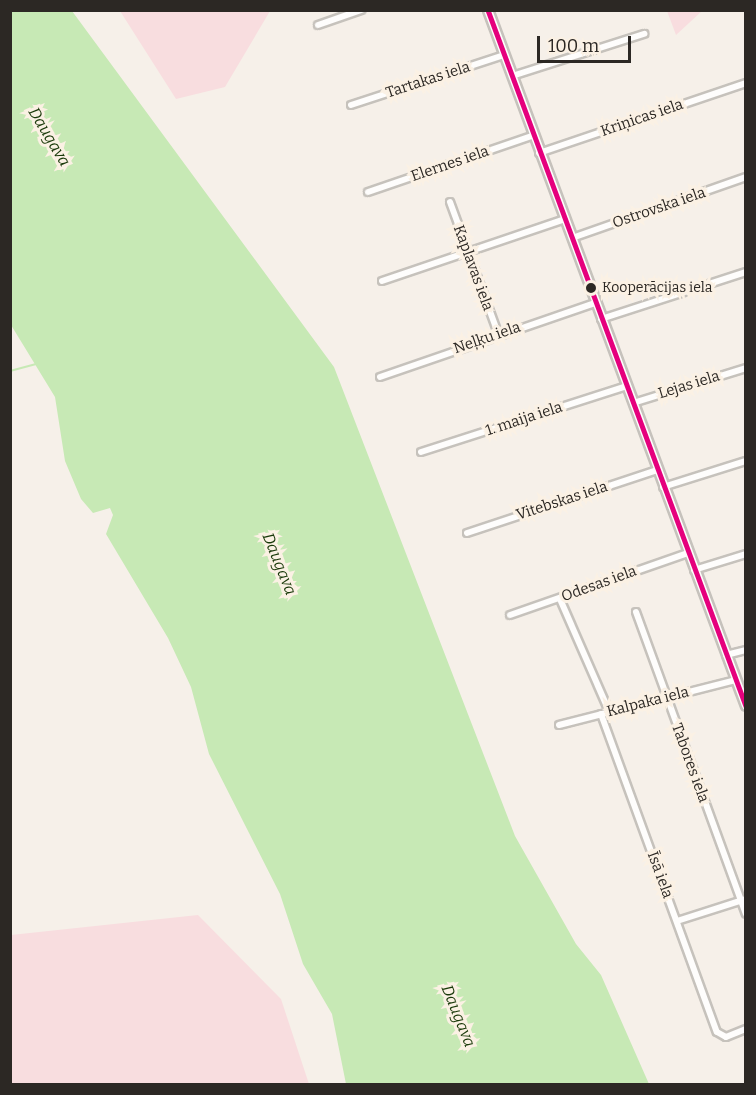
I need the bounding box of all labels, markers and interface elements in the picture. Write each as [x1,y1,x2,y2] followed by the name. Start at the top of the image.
[540,24,634,62] scale bar
[548,35,599,57] text: 100 m
[384,58,472,102] street label: Tartakas iela
[598,95,686,141] street label: Kriņicas iela
[24,104,74,170] water label: Daugava
[409,142,491,186] street label: Elernes iela
[610,184,708,232] street label: Ostrovska iela
[449,223,497,313] street label: Kaplavas iela
[602,280,712,296] place label: Kooperācijas iela
[585,282,597,294] marker: Kooperācijas iela
[451,318,523,358] street label: Neļķu iela
[656,367,722,403] street label: Lejas iela
[483,398,565,440] street label: 1. maija iela
[514,478,610,524] street label: Vitebskas iela
[258,530,300,598] water label: Daugava
[559,562,639,606] street label: Odesas iela
[605,683,691,721] street label: Kalpaka iela
[667,721,713,805] street label: Tabores iela
[643,849,677,901] street label: Īsā iela
[437,982,479,1050] water label: Daugava

